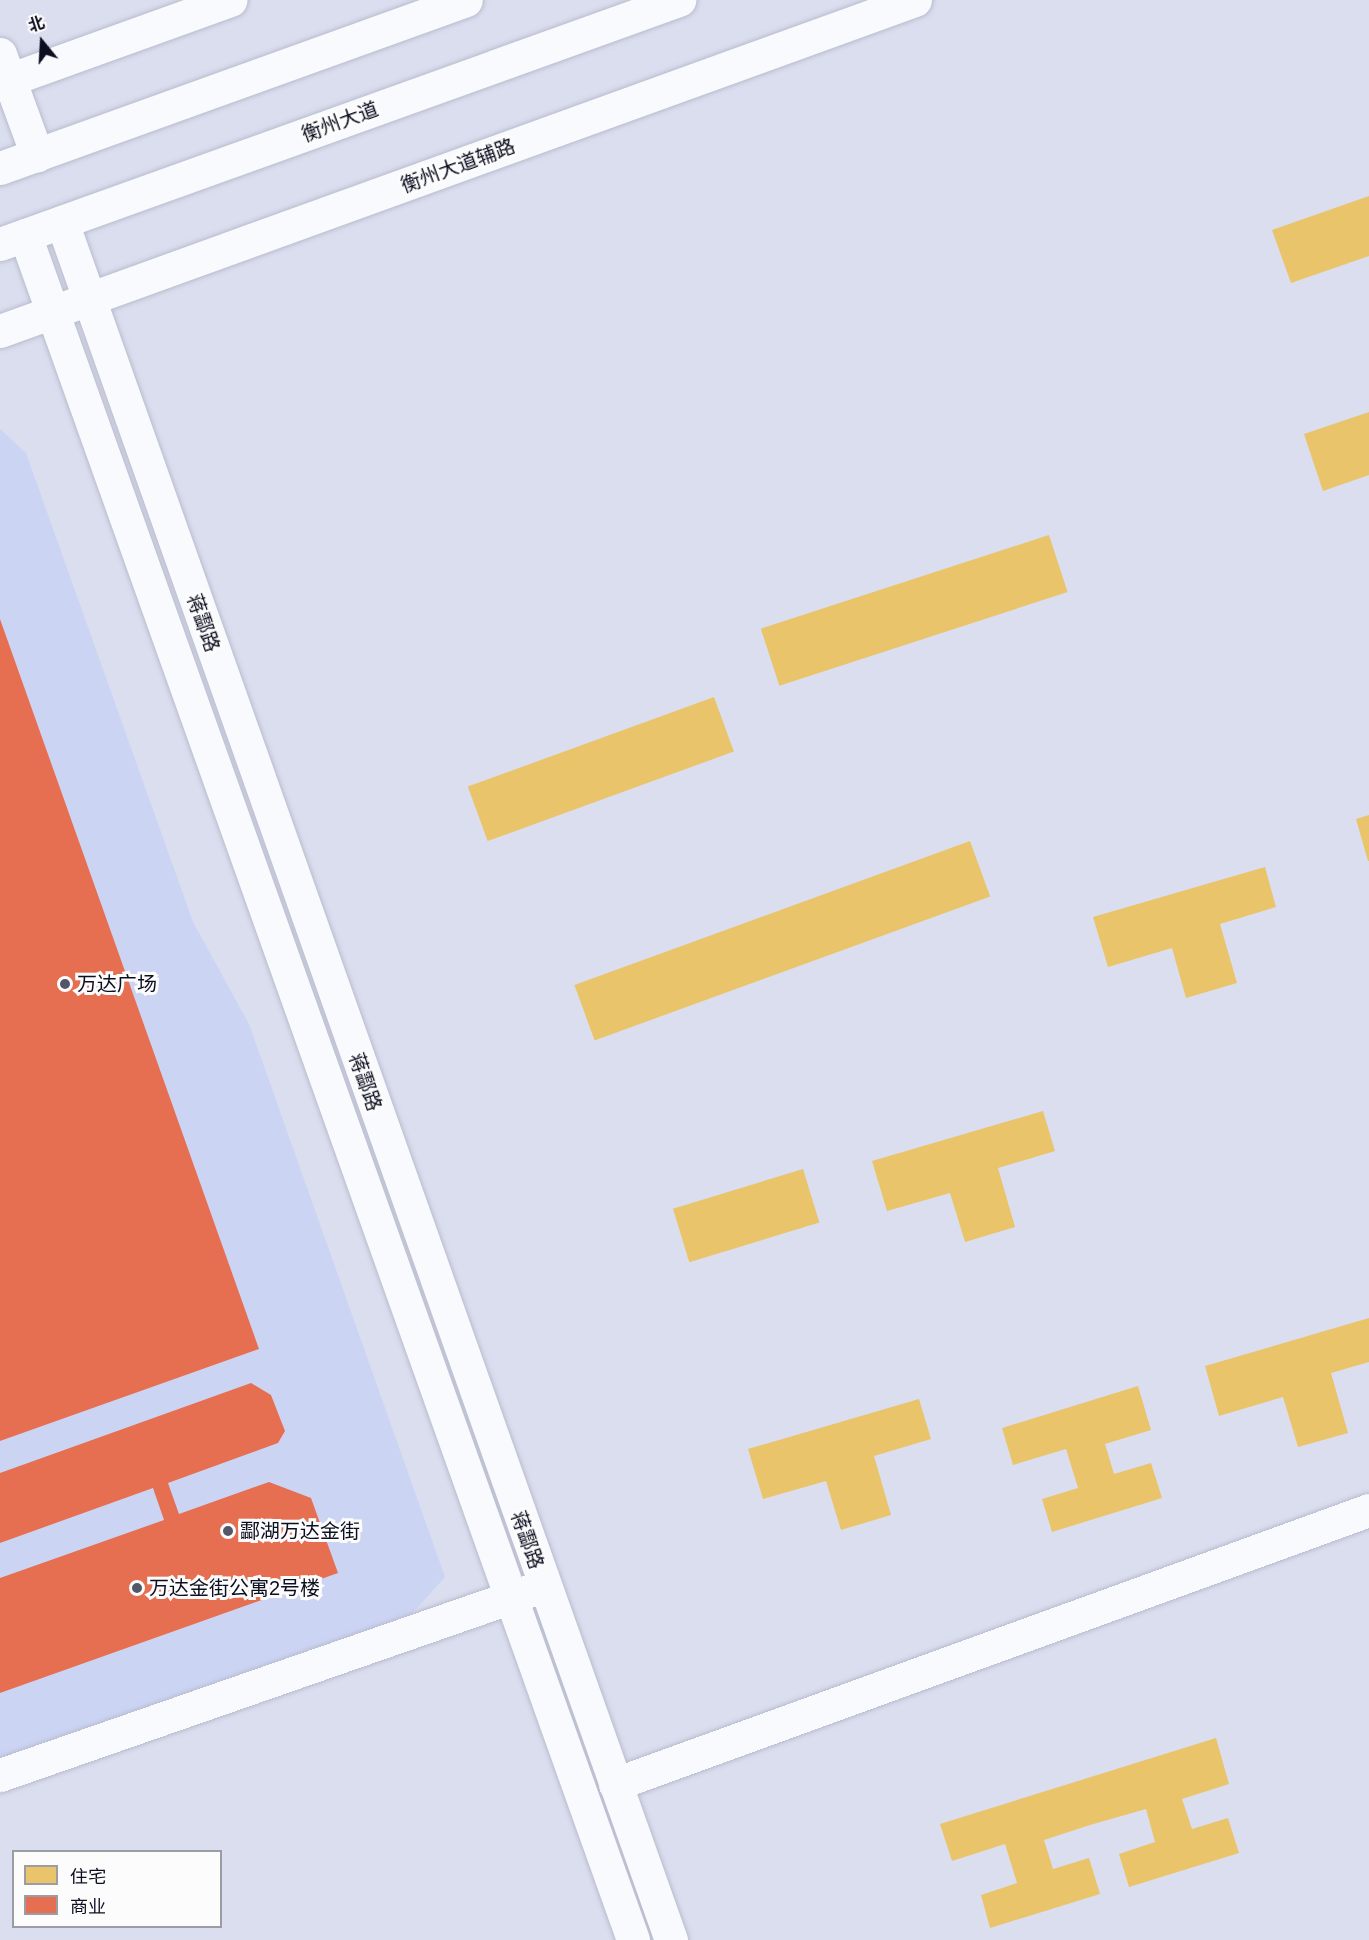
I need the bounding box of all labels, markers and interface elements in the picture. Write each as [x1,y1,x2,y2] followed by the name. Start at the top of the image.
[12,12,72,72] north arrow
[26,14,47,35] text: 北
[298,97,382,147] street label: 衡州大道
[398,134,518,198] street label: 衡州大道辅路
[182,591,224,655] street label: 蒋酃路
[77,972,157,996] place label: 万达广场
[58,977,72,991] marker: 万达广场
[344,1050,386,1114] street label: 蒋酃路
[506,1508,548,1572] street label: 蒋酃路
[240,1519,360,1543] place label: 酃湖万达金街
[221,1524,235,1538] marker: 酃湖万达金街
[149,1576,320,1600] place label: 万达金街公寓2号楼
[130,1581,144,1595] marker: 万达金街公寓2号楼
[12,1850,222,1928] legend
[70,1867,106,1887] text: 住宅
[70,1897,106,1917] text: 商业

